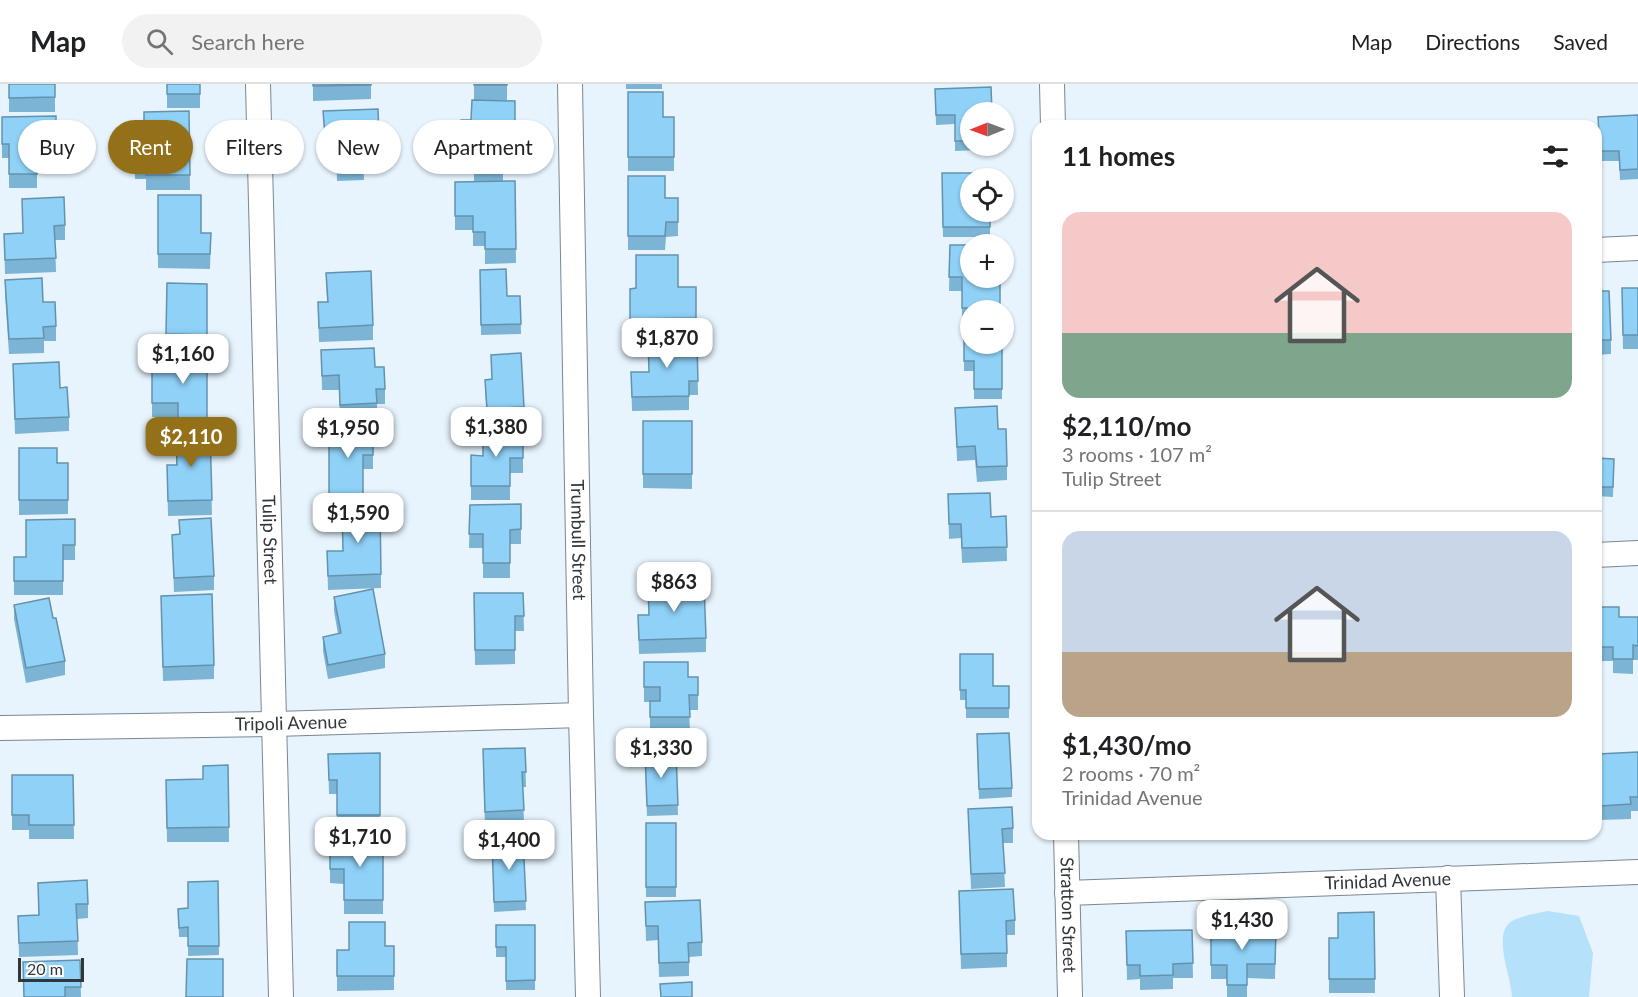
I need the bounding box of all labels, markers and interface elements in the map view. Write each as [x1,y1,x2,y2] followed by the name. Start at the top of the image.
[122,14,542,68] search box
[30,24,86,58] text: Map
[143,25,176,58] icon: search
[191,28,305,55] text: Search here
[1351,29,1392,54] text: Map
[1425,29,1520,54] text: Directions
[1553,29,1608,54] text: Saved
[960,102,1014,156] north arrow
[960,102,1014,354] map controls
[18,120,96,174] chip: Buy
[108,120,193,174] chip: Rent
[205,120,304,174] chip: Filters
[316,120,401,174] chip: New
[413,120,554,174] chip: Apartment
[1062,140,1175,172] text: 11 homes
[1539,140,1572,173] icon: filters
[960,168,1014,222] button: locate
[960,234,1014,288] button: +
[1263,251,1371,359] icon: home
[960,300,1014,354] button: −
[618,318,716,369] pin: $1,870
[636,325,698,349] text: $1,870
[134,334,232,385] pin: $1,160
[152,341,214,365] text: $1,160
[447,407,545,458] pin: $1,380
[299,408,397,459] pin: $1,950
[1062,410,1192,442] text: $2,110/mo
[465,414,527,438] text: $1,380
[317,415,379,439] text: $1,950
[142,417,240,468] pin: $2,110
[160,424,222,448] text: $2,110
[1062,442,1212,466] text: 3 rooms · 107 m²
[1062,466,1161,490] text: Tulip Street
[567,479,591,601] street label: Trumbull Street
[309,493,407,544] pin: $1,590
[258,495,283,585] street label: Tulip Street
[327,500,389,524] text: $1,590
[638,562,710,613] pin: $863
[651,569,697,593] text: $863
[1263,570,1371,678] icon: home
[235,710,347,735] street label: Tripoli Avenue
[612,728,710,779] pin: $1,330
[1062,729,1192,761] text: $1,430/mo
[630,735,692,759] text: $1,330
[1062,761,1200,785] text: 2 rooms · 70 m²
[1062,785,1203,809] text: Trinidad Avenue
[311,817,409,868] pin: $1,710
[460,820,558,871] pin: $1,400
[329,824,391,848] text: $1,710
[478,827,540,851] text: $1,400
[1057,857,1081,974] street label: Stratton Street
[1324,867,1451,894] street label: Trinidad Avenue
[1193,900,1291,951] pin: $1,430
[1211,907,1273,931] text: $1,430
[18,955,84,982] scale bar
[27,959,63,978] text: 20 m

